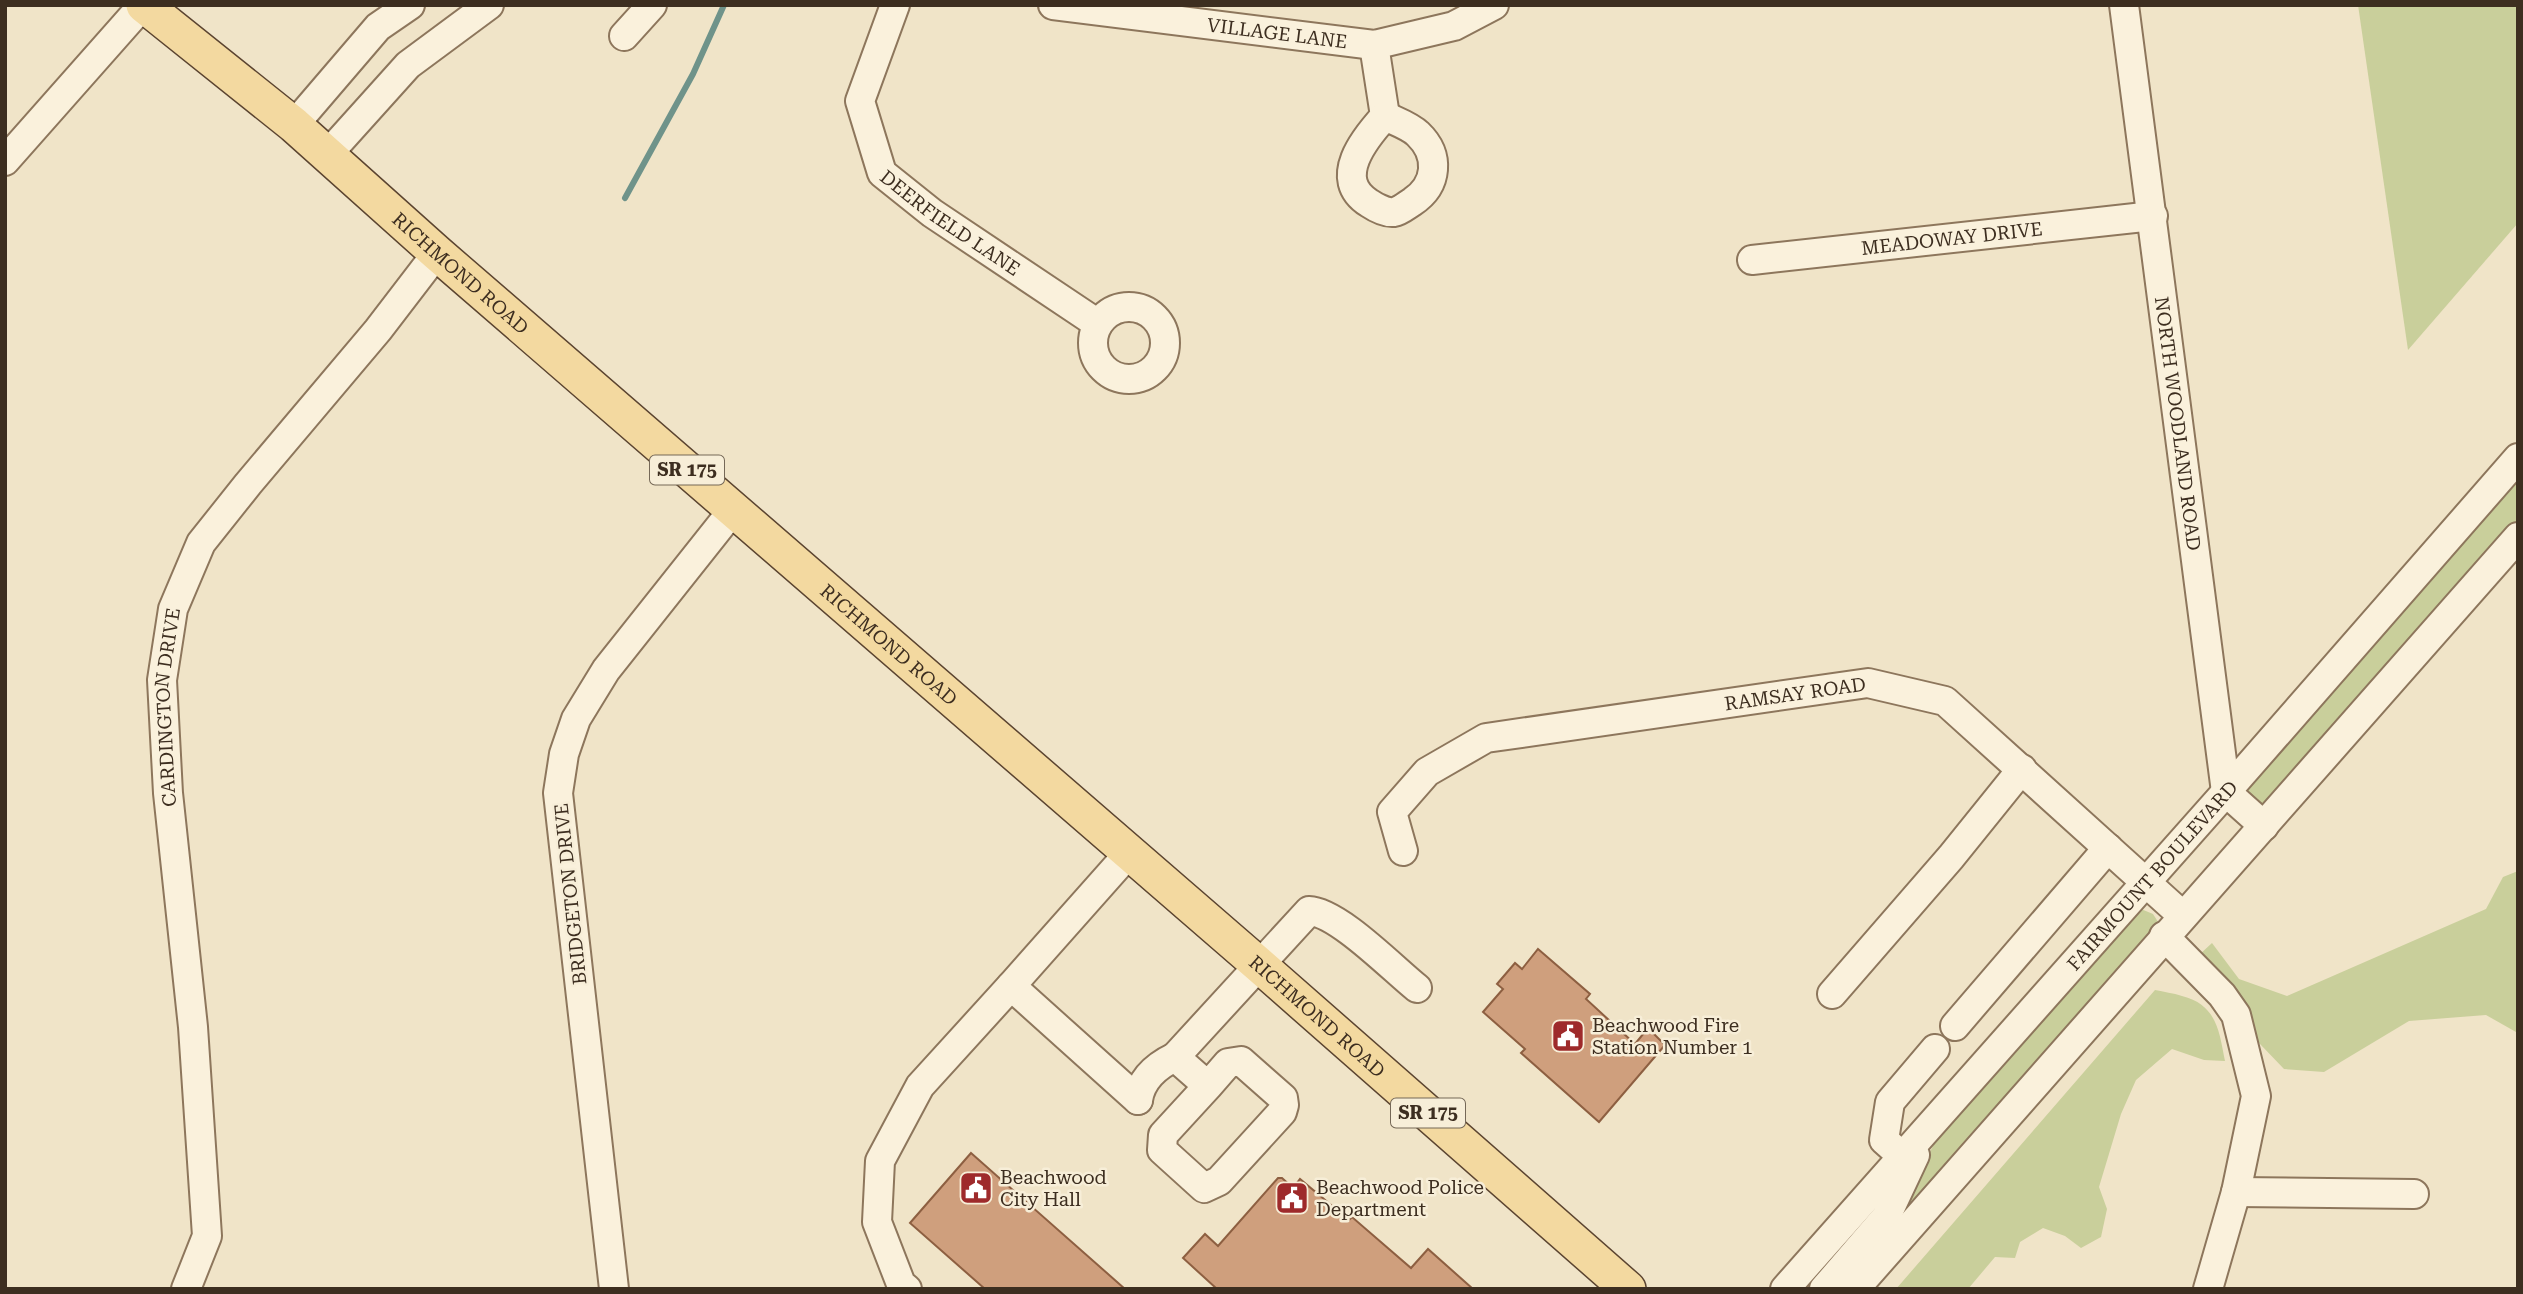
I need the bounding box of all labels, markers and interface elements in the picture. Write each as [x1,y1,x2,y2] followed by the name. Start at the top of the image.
[1206,13,1349,54] street label: VILLAGE LANE
[875,165,1024,281] street label: DEERFIELD LANE
[387,208,533,339] street label: RICHMOND ROAD
[1860,217,2044,260] street label: MEADOWAY DRIVE
[2150,295,2206,552] street label: NORTH WOODLAND ROAD
[650,456,724,484] road number: SR 175
[816,579,962,710] street label: RICHMOND ROAD
[150,606,185,808] street label: CARDINGTON DRIVE
[1723,672,1867,716] street label: RAMSAY ROAD
[2062,776,2243,975] street label: FAIRMOUNT BOULEVARD
[550,802,591,986] street label: BRIDGETON DRIVE
[1244,951,1390,1082] street label: RICHMOND ROAD
[1592,1014,1753,1059] place label: Beachwood Fire Station Number 1
[1549,1017,1587,1055] public building icon: Beachwood Fire Station Number 1
[1391,1098,1465,1128] road number: SR 175
[1000,1166,1107,1211] place label: Beachwood City Hall
[957,1169,995,1207] public building icon: Beachwood City Hall
[1316,1176,1484,1221] place label: Beachwood Police Department
[1273,1179,1311,1217] public building icon: Beachwood Police Department

